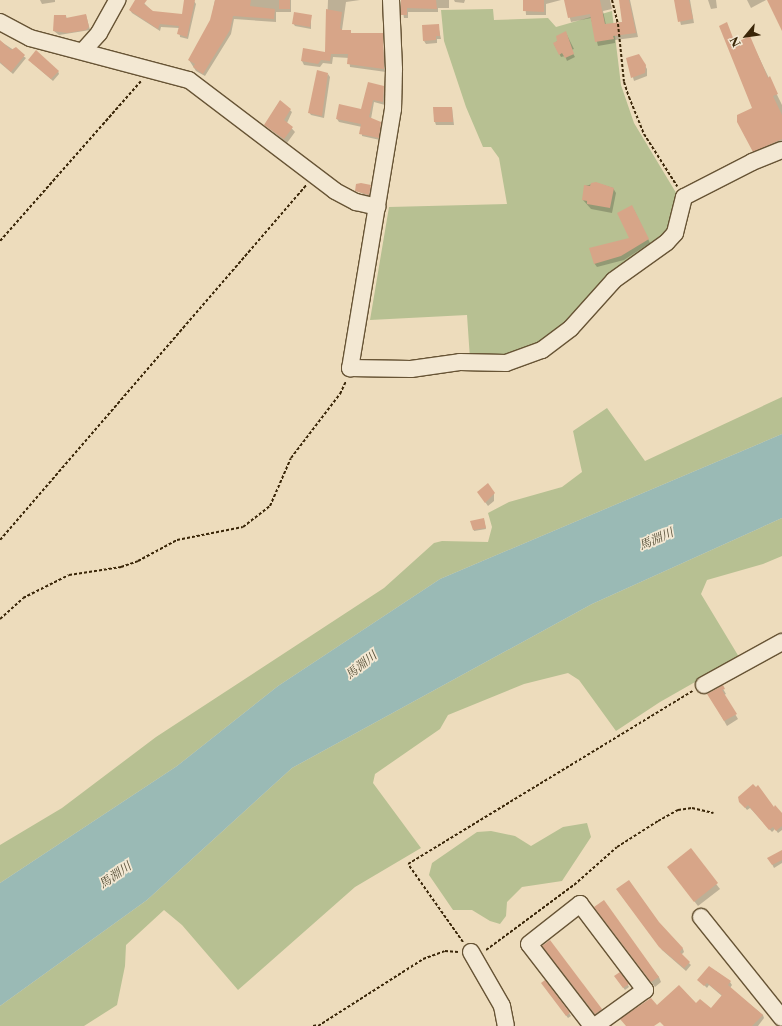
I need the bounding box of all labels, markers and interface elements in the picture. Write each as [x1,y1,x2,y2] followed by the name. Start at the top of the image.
[726,16,766,56] north arrow
[727,34,744,49] text: N
[637,525,675,553] water label: 馬淵川
[342,648,380,682] water label: 馬淵川
[96,859,134,891] water label: 馬淵川

